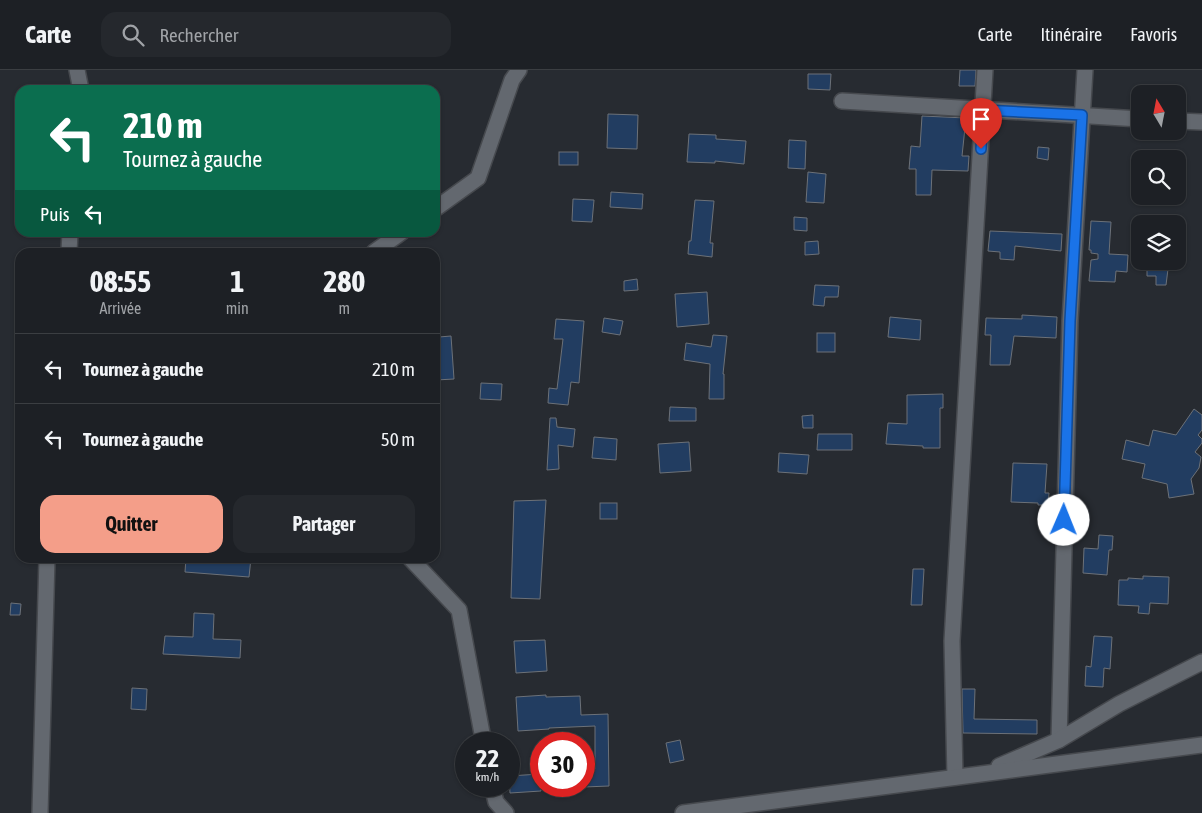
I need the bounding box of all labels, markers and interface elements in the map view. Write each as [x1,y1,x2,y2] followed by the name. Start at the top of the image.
[101,12,451,57] search box
[25,21,71,48] text: Carte
[119,21,147,49] icon: search
[159,24,238,46] text: Rechercher
[978,24,1012,45] text: Carte
[1040,24,1102,45] text: Itinéraire
[1130,24,1177,45] text: Favoris
[1131,85,1186,140] north arrow
[1131,85,1186,270] map controls
[960,98,1002,149] pin
[40,105,105,170] icon: left
[123,105,202,145] text: 210 m
[967,105,995,133] icon: arrive
[123,146,262,172] text: Tournez à gauche
[1131,150,1186,205] button: search
[80,200,108,228] icon: left
[40,203,70,225] text: Puis
[1131,215,1186,270] button: layers
[89,264,151,298] text: 08:55
[230,264,244,298] text: 1
[323,264,365,298] text: 280
[99,299,141,317] text: Arrivée
[226,299,249,317] text: min
[339,299,350,317] text: m
[40,355,68,383] icon: left
[83,358,203,380] text: Tournez à gauche
[372,358,415,380] text: 210 m
[40,425,68,453] icon: left
[83,428,203,450] text: Tournez à gauche
[381,428,415,450] text: 50 m
[1037,493,1089,545] position arrow
[40,495,223,553] button: Quitter
[233,495,415,553] button: Partager
[530,732,595,797] speed limit sign: 30
[476,744,499,772] text: 22
[476,770,499,784] text: km/h

